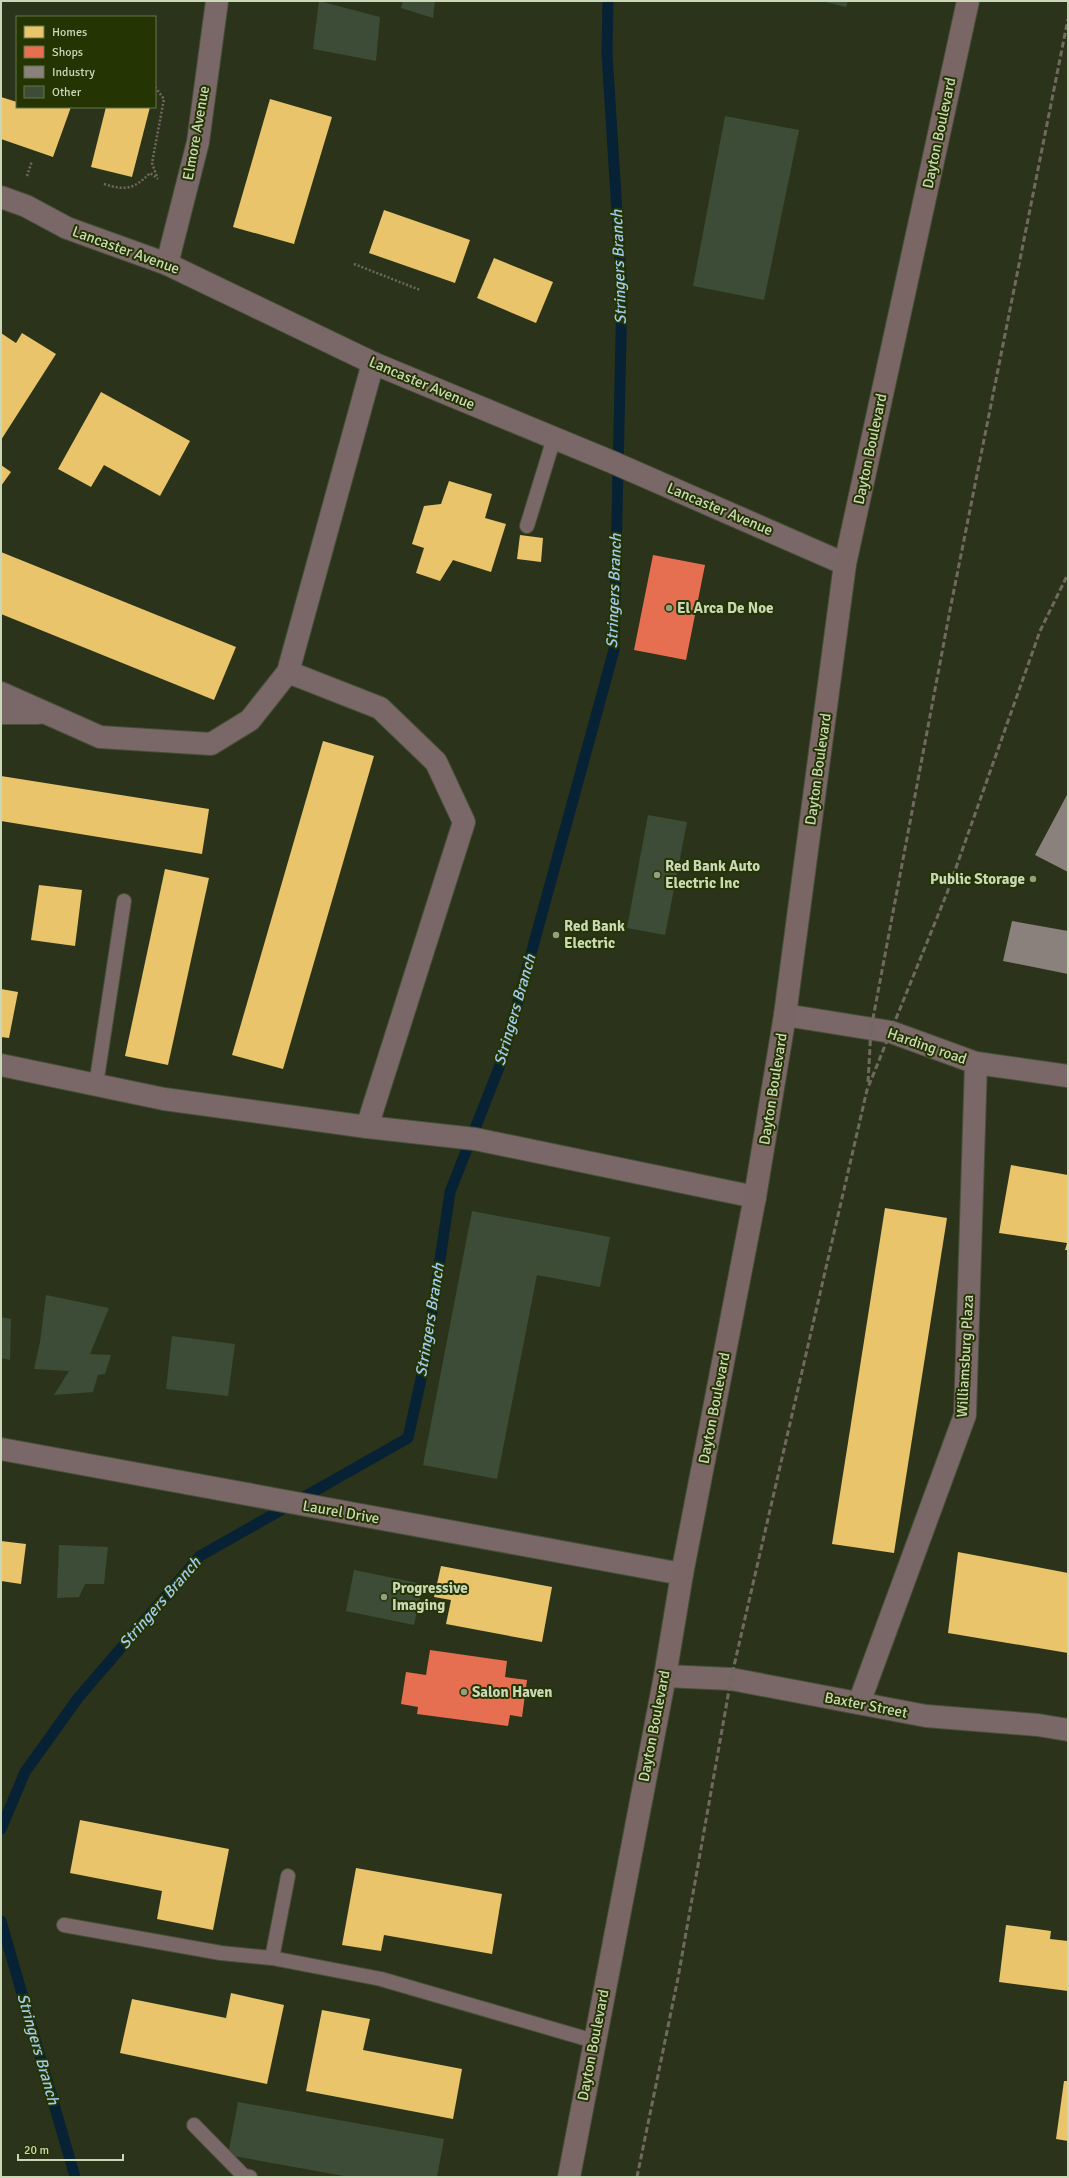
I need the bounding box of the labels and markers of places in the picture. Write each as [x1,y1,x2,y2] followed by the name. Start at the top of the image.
[677,599,773,617] place label: El Arca De Noe
[664,603,674,613] marker: El Arca De Noe
[665,857,760,892] place label: Red Bank Auto Electric Inc
[652,870,662,880] marker: Red Bank Auto Electric Inc
[930,870,1025,888] place label: Public Storage
[1028,874,1038,884] marker: Public Storage
[564,917,625,952] place label: Red Bank Electric
[551,930,561,940] marker: Red Bank Electric
[392,1579,468,1614] place label: Progressive Imaging
[379,1592,389,1602] marker: Progressive Imaging
[472,1683,552,1701] place label: Salon Haven
[459,1687,469,1697] marker: Salon Haven

